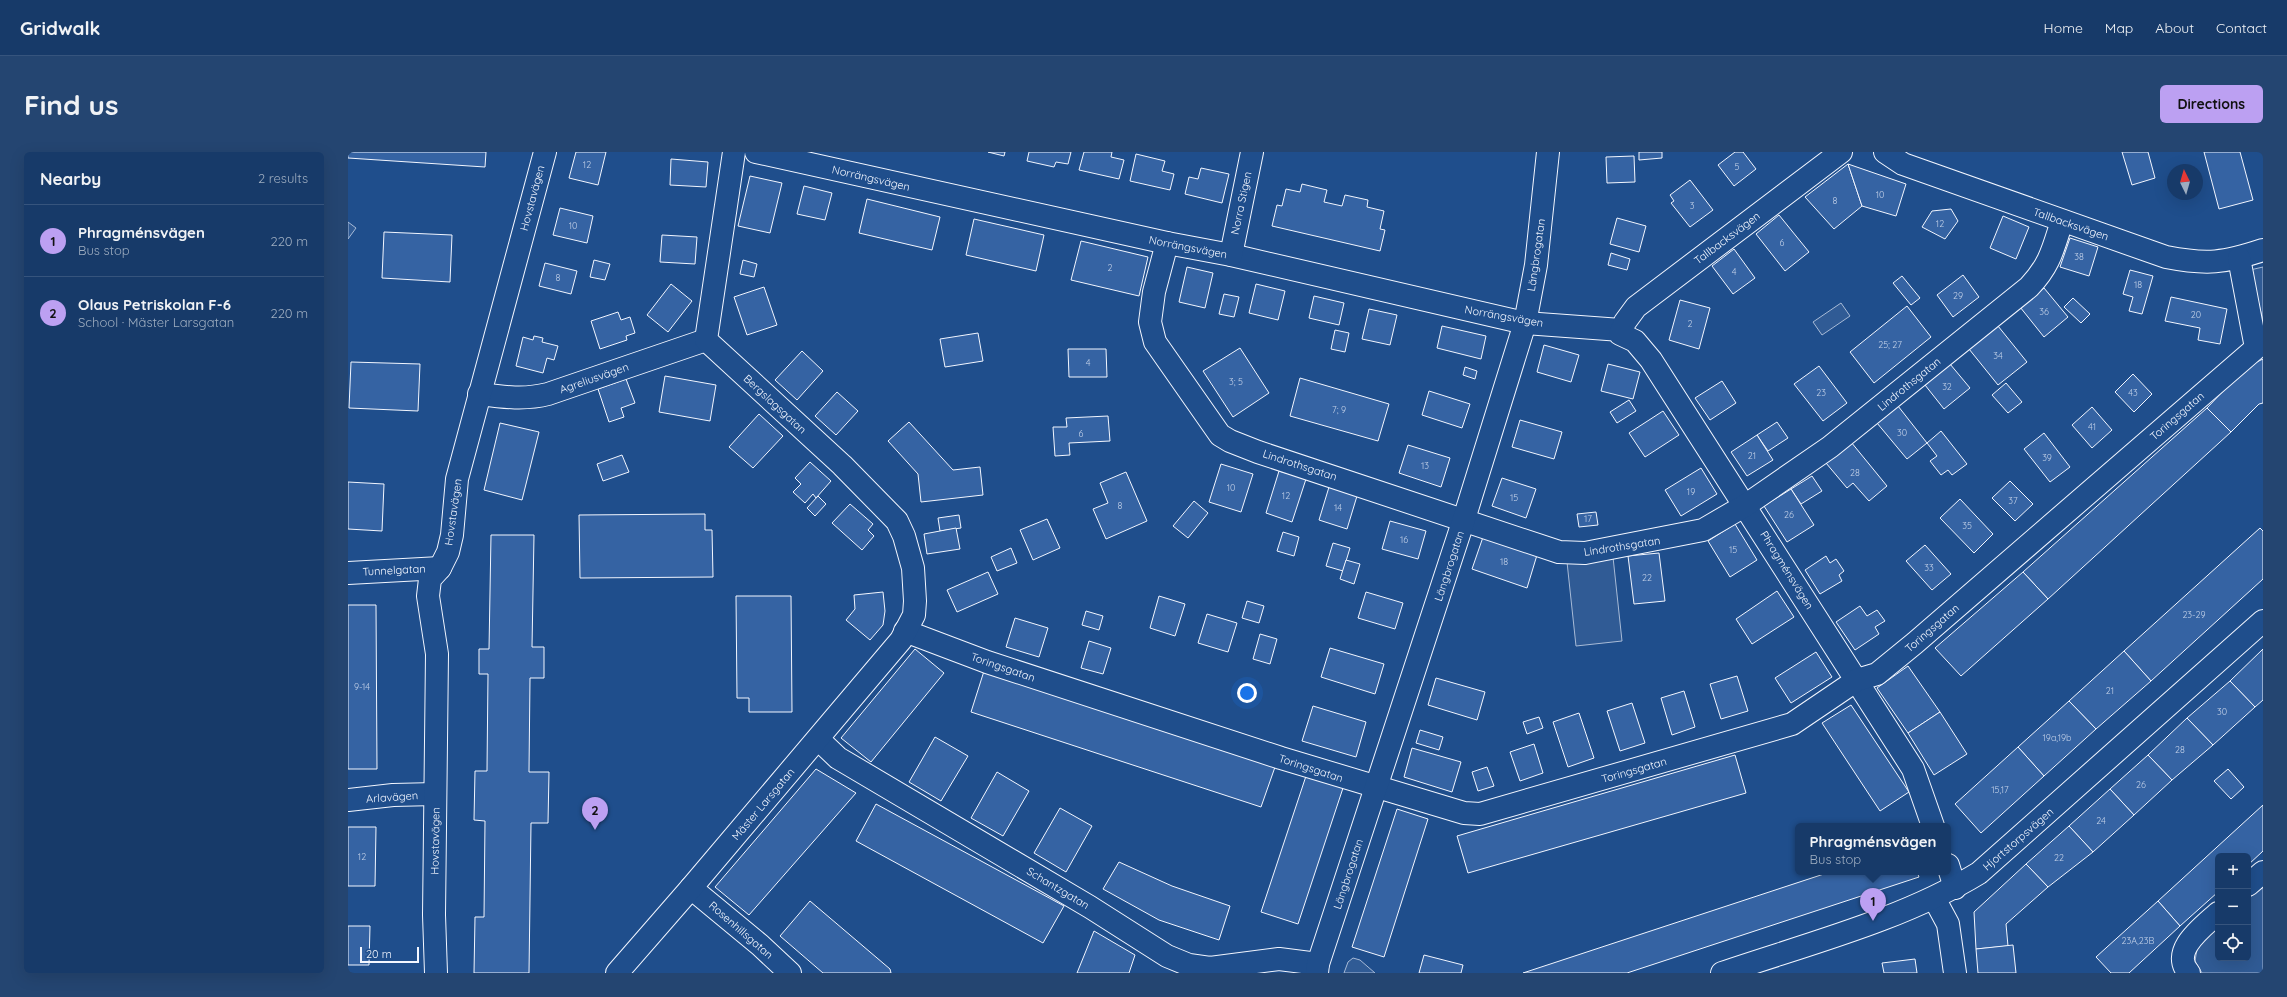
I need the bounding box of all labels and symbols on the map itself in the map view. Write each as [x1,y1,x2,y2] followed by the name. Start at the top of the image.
[583,159,591,170] house number: 12
[1735,161,1740,172] house number: 5
[831,162,911,194] street label: Norrängsvägen
[517,164,547,232] street label: Hovstavägen
[2167,164,2203,200] north arrow
[1227,170,1255,236] street label: Norra Stigen
[1876,189,1884,200] house number: 10
[1833,195,1838,206] house number: 8
[1690,200,1695,211] house number: 3
[2031,205,2111,243] street label: Tallbacksvägen
[1691,209,1763,267] street label: Tallbacksvägen
[1524,218,1548,292] street label: Längbrogatan
[1936,218,1944,229] house number: 12
[569,220,577,231] house number: 10
[1148,233,1228,261] street label: Norrängsvägen
[1780,237,1785,248] house number: 6
[2074,251,2084,262] house number: 38
[1108,262,1113,273] house number: 2
[1732,266,1737,277] house number: 4
[556,272,561,283] house number: 8
[2134,279,2142,290] house number: 18
[1953,290,1963,301] house number: 29
[1464,302,1544,330] street label: Norrängsvägen
[2039,306,2049,317] house number: 36
[2191,309,2201,320] house number: 20
[1688,318,1693,329] house number: 2
[1878,339,1902,350] house number: 25; 27
[1993,350,2003,361] house number: 34
[1875,354,1943,414] street label: Lindrothsgatan
[1086,357,1091,368] house number: 4
[558,360,630,396] street label: Agreliusvägen
[741,371,809,437] street label: Bergslagsgatan
[1229,376,1243,387] house number: 3; 5
[1942,381,1952,392] house number: 32
[1816,387,1826,398] house number: 23
[2128,387,2138,398] house number: 43
[2147,389,2207,443] street label: Toringsgatan
[1332,404,1346,415] house number: 7; 9
[2088,421,2096,432] house number: 41
[1897,427,1907,438] house number: 30
[1079,428,1084,439] house number: 6
[1261,446,1339,484] street label: Lindrothsgatan
[1748,450,1756,461] house number: 21
[2042,452,2052,463] house number: 39
[1421,460,1429,471] house number: 13
[1850,467,1860,478] house number: 28
[441,478,465,546] street label: Hovstavägen
[1227,482,1235,493] house number: 10
[1687,486,1695,497] house number: 19
[1282,490,1290,501] house number: 12
[1510,492,1518,503] house number: 15
[2008,495,2018,506] house number: 37
[1118,500,1123,511] house number: 8
[1334,502,1342,513] house number: 14
[1784,509,1794,520] house number: 26
[1584,513,1592,524] house number: 17
[1962,520,1972,531] house number: 35
[1757,528,1817,612] street label: Phragménsvägen
[1431,529,1467,603] street label: Längbrogatan
[1583,533,1661,559] street label: Lindrothsgatan
[1400,534,1408,545] house number: 16
[1729,544,1737,555] house number: 15
[1500,556,1508,567] house number: 18
[362,561,426,579] street label: Tunnelgatan
[1924,562,1934,573] house number: 33
[1642,572,1652,583] house number: 22
[1902,601,1962,655] street label: Toringsgatan
[2182,609,2206,620] house number: 23-29
[969,649,1037,685] street label: Toringsgatan
[354,681,370,692] house number: 9-14
[1237,683,1257,703] your location
[2106,685,2114,696] house number: 21
[2217,706,2227,717] house number: 30
[2043,732,2072,743] house number: 19a,19b
[2175,744,2185,755] house number: 28
[1277,751,1345,785] street label: Toringsgatan
[1600,754,1668,786] street label: Toringsgatan
[729,765,797,843] street label: Mäster Larsgatan
[2136,779,2146,790] house number: 26
[1991,784,2009,795] house number: 15,17
[366,788,418,806] street label: Arlavägen
[582,797,608,830] pin: 2
[1980,805,2056,873] street label: Hjortstorpsvägen
[427,807,443,875] street label: Hovstavägen
[2096,815,2106,826] house number: 24
[1330,837,1366,911] street label: Längbrogatan
[358,851,366,862] house number: 12
[2054,852,2064,863] house number: 22
[1024,864,1092,912] street label: Schantzgatan
[1860,888,1886,921] pin: 1
[706,898,776,962] street label: Rosenhillsgatan
[2122,935,2155,946] house number: 23A,23B
[360,945,419,964] scale bar

